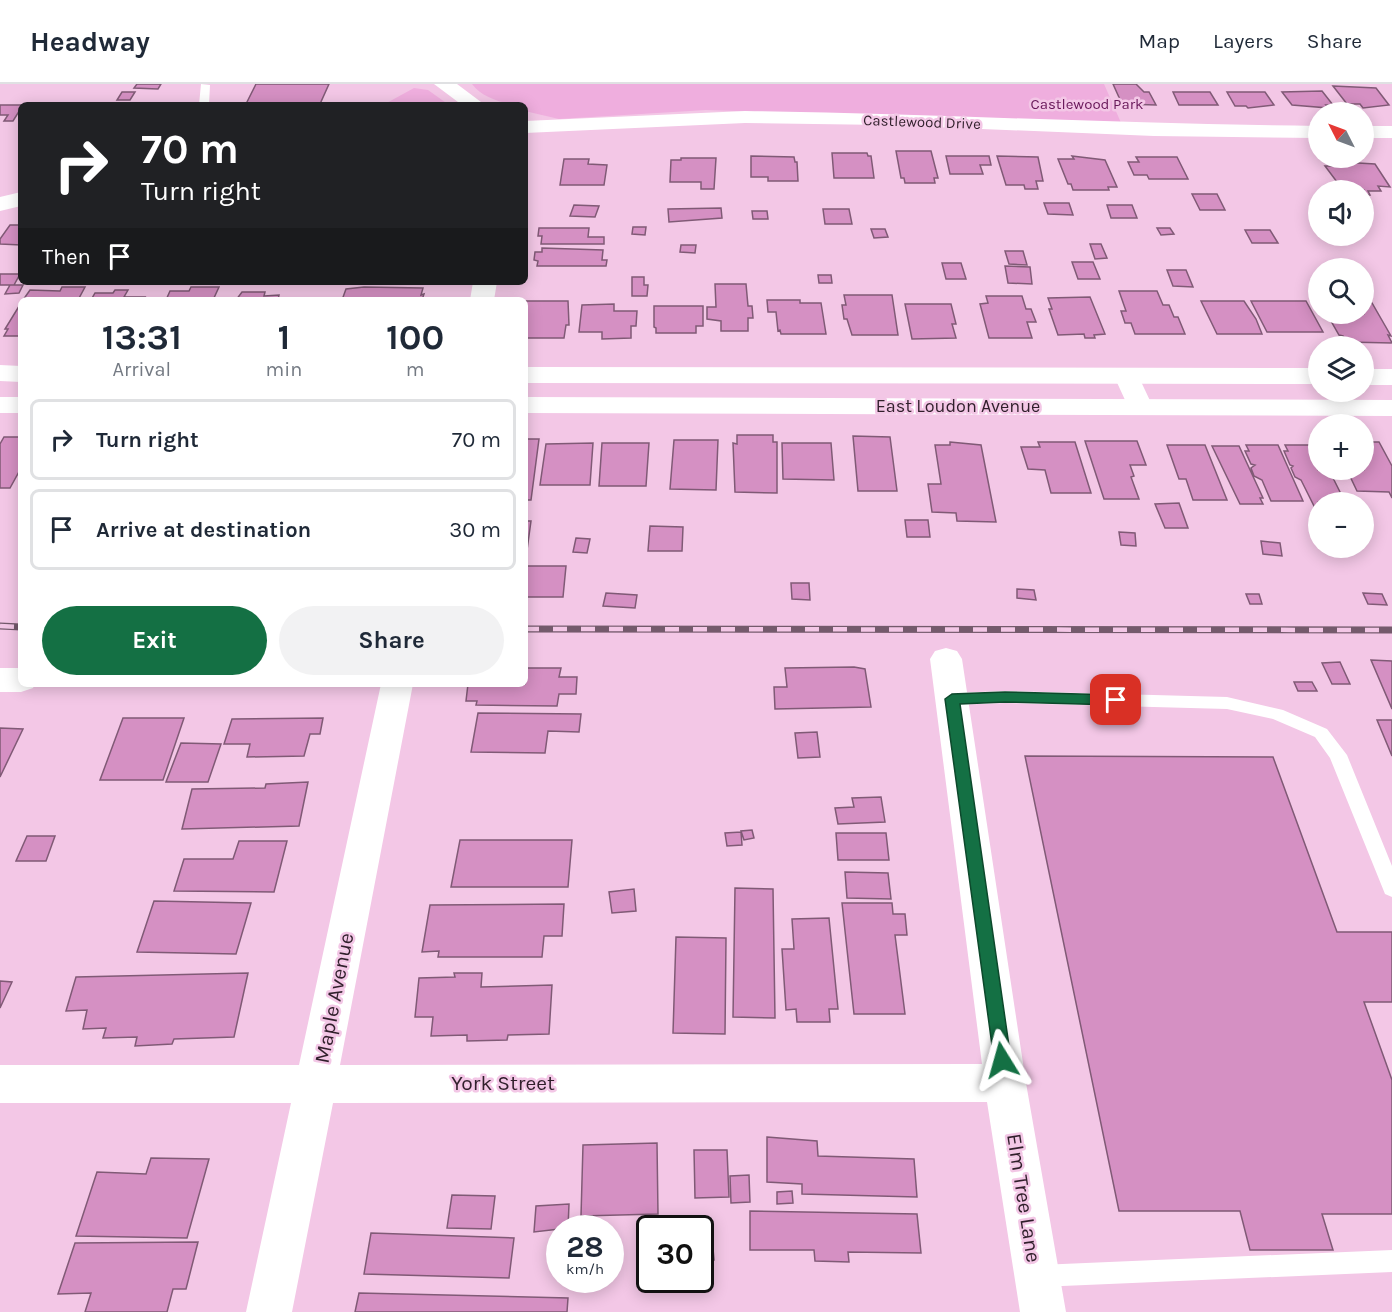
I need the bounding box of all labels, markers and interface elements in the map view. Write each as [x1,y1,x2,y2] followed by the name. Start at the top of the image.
[30,25,150,58] text: Headway
[1138,29,1180,53] text: Map
[1213,29,1274,53] text: Layers
[1307,29,1362,53] text: Share
[1030,95,1144,113] park label: Castlewood Park
[1308,102,1374,168] north arrow
[1308,102,1374,558] map controls
[863,111,981,133] street label: Castlewood Drive
[141,124,239,174] text: 70 m
[42,126,120,204] icon: right
[141,175,261,207] text: Turn right
[1308,180,1374,246] button: sound
[103,240,136,273] icon: arrive
[42,244,91,270] text: Then
[1308,258,1374,324] button: search
[102,316,182,358] text: 13:31
[277,316,290,358] text: 1
[386,316,444,358] text: 100
[1308,336,1374,402] button: layers
[112,358,171,381] text: Arrival
[266,358,302,381] text: min
[406,358,424,381] text: m
[876,395,1040,417] street label: East Loudon Avenue
[1308,414,1374,480] button: +
[45,423,78,456] icon: right
[96,427,199,453] text: Turn right
[452,427,501,453] text: 70 m
[1308,492,1374,558] button: −
[45,513,78,546] icon: arrive
[96,517,311,543] text: Arrive at destination
[449,517,501,543] text: 30 m
[42,606,267,675] button: Exit
[279,606,504,675] button: Share
[1090,674,1141,725] pin
[1099,683,1132,716] icon: arrive
[310,931,358,1065] street label: Maple Avenue
[970,1028,1034,1092] position arrow
[451,1071,555,1095] street label: York Street
[1002,1132,1046,1264] street label: Elm Tree Lane
[636,1215,714,1293] speed limit sign: 30
[566,1229,604,1265] text: 28
[566,1260,604,1278] text: km/h

